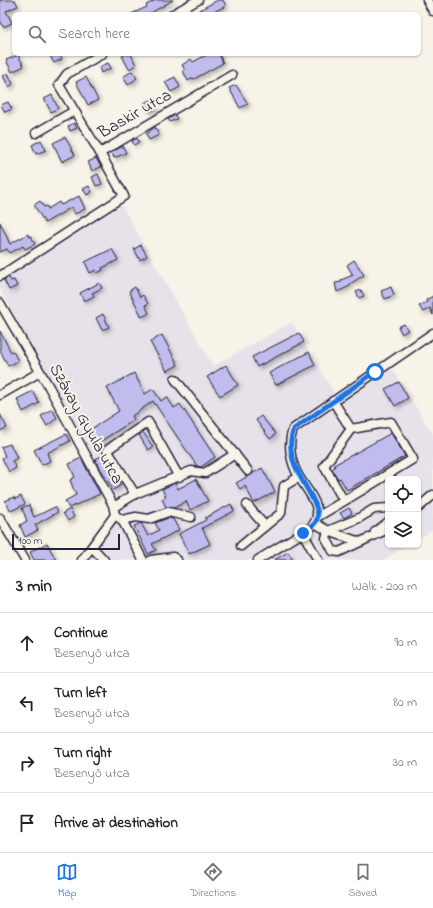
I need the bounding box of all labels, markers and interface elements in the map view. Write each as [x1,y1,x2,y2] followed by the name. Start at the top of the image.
[12,12,421,56] search box
[26,23,48,45] icon: search
[58,23,130,45] text: Search here
[93,83,177,146] street label: Baskir utca
[42,359,129,489] street label: Szávay Gyula utca
[366,363,384,381] route start
[385,476,421,548] map controls
[385,476,421,512] button: locate
[385,512,421,548] button: layers
[294,524,312,542] route end
[12,532,120,551] scale bar
[18,533,42,549] text: 100 m
[16,574,52,599] text: 3 min
[352,577,417,596] text: Walk · 200 m
[54,622,108,644] text: Continue
[16,632,38,654] icon: ahead
[394,633,417,652] text: 90 m
[54,644,130,663] text: Besenyő utca
[54,682,107,704] text: Turn left
[16,692,38,714] icon: left
[393,693,417,712] text: 80 m
[54,704,130,723] text: Besenyő utca
[54,742,112,764] text: Turn right
[16,752,38,774] icon: right
[393,753,417,772] text: 30 m
[54,764,130,783] text: Besenyő utca
[16,812,38,834] icon: arrive
[54,812,178,834] text: Arrive at destination
[56,861,78,901] tab: Map
[190,861,236,901] tab: Directions
[348,861,377,901] tab: Saved

